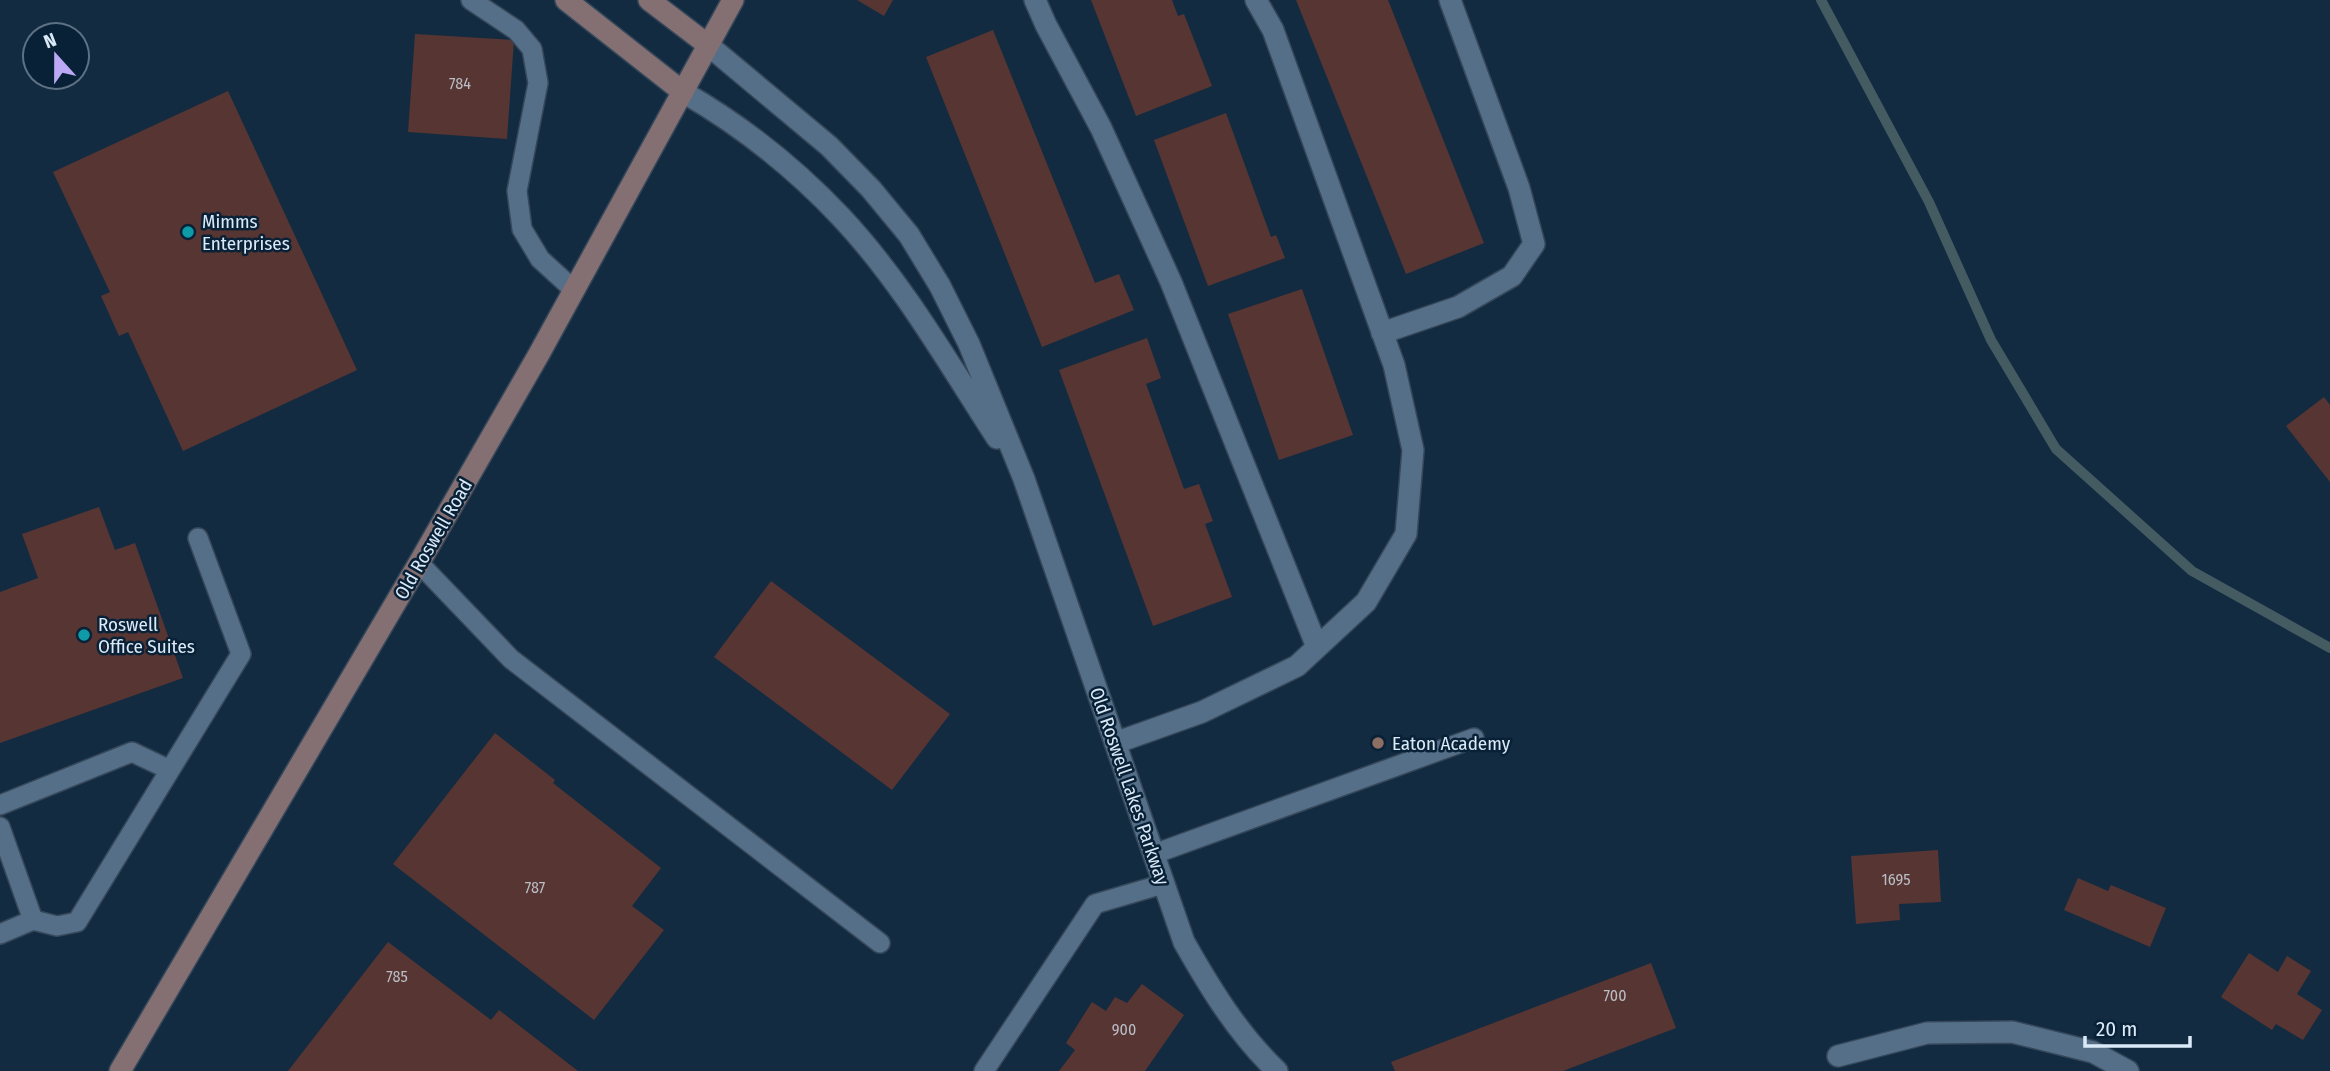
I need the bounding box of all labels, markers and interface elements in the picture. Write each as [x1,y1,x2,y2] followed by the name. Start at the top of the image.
[21,21,91,91] north arrow
[41,28,60,53] text: N
[449,74,471,93] house number: 784
[202,210,290,255] place label: Mimms Enterprises
[180,224,196,240] marker: Mimms Enterprises
[390,475,477,604] street label: Old Roswell Road
[98,613,195,658] place label: Roswell Office Suites
[76,627,92,643] marker: Roswell Office Suites
[1085,684,1174,889] street label: Old Roswell Lakes Parkway
[1392,732,1511,755] place label: Eaton Academy
[1370,735,1386,751] marker: Eaton Academy
[1881,870,1911,889] house number: 1695
[525,878,546,897] house number: 787
[386,967,408,986] house number: 785
[1604,986,1626,1005] house number: 700
[2085,1004,2190,1048] scale bar
[2096,1016,2137,1042] text: 20 m
[1112,1020,1136,1039] house number: 900

